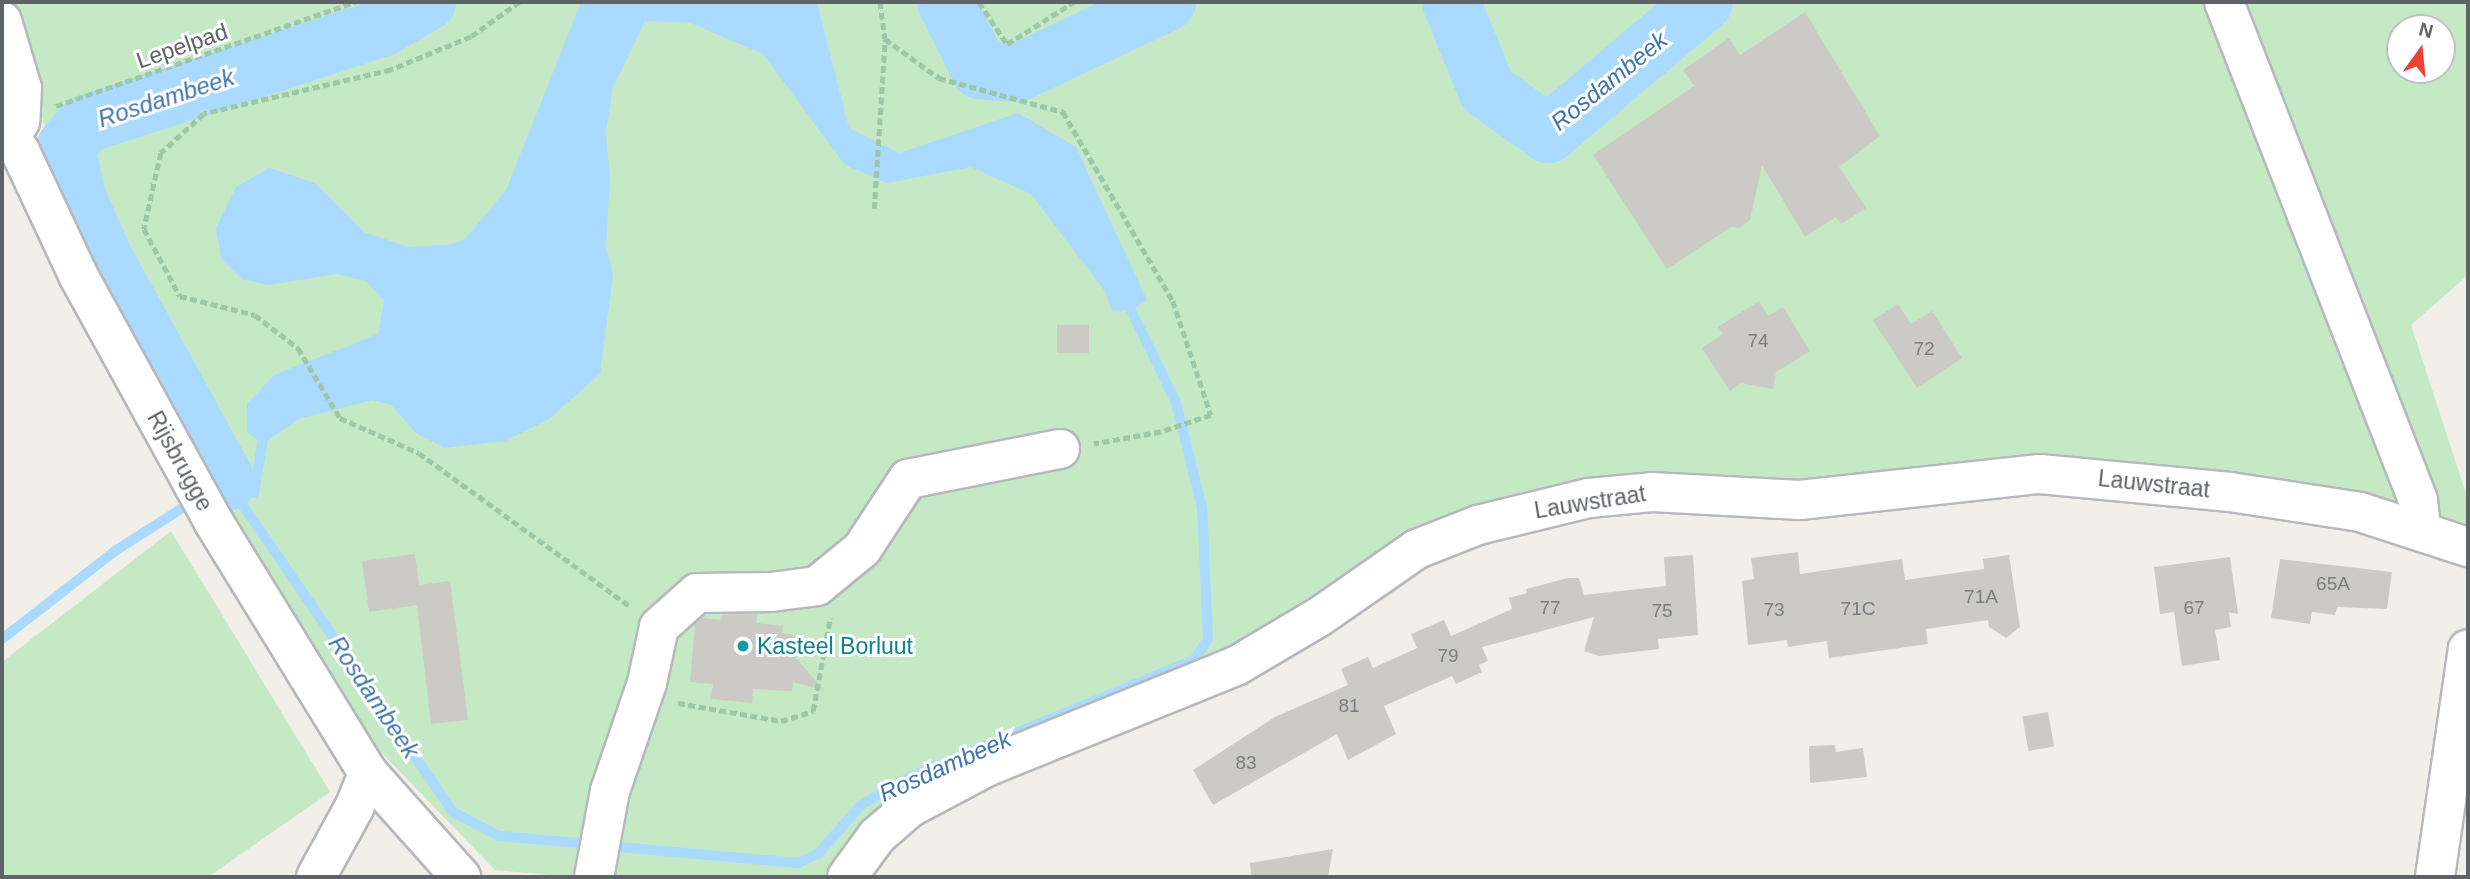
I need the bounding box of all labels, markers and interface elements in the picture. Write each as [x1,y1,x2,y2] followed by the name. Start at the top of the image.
[2386,14,2456,84] north arrow
[133,18,231,74] street label: Lepelpad
[2417,18,2435,42] text: N
[1545,25,1673,137] water label: Rosdambeek
[94,62,238,134] water label: Rosdambeek
[1747,330,1769,352] house number: 74
[1913,338,1935,360] house number: 72
[141,406,219,516] street label: Rijsbrugge
[2097,464,2211,504] street label: Lauwstraat
[1532,480,1648,524] street label: Lauwstraat
[2316,573,2350,595] house number: 65A
[1964,586,1998,608] house number: 71A
[1539,597,1561,619] house number: 77
[2183,597,2205,619] house number: 67
[1841,598,1875,620] house number: 71C
[1763,599,1785,621] house number: 73
[1651,600,1673,622] house number: 75
[323,630,425,764] water label: Rosdambeek
[757,632,913,660] place label: Kasteel Borluut
[735,638,751,654] marker: Kasteel Borluut
[1437,645,1459,667] house number: 79
[1338,695,1360,717] house number: 81
[875,724,1015,808] water label: Rosdambeek
[1235,752,1257,774] house number: 83

